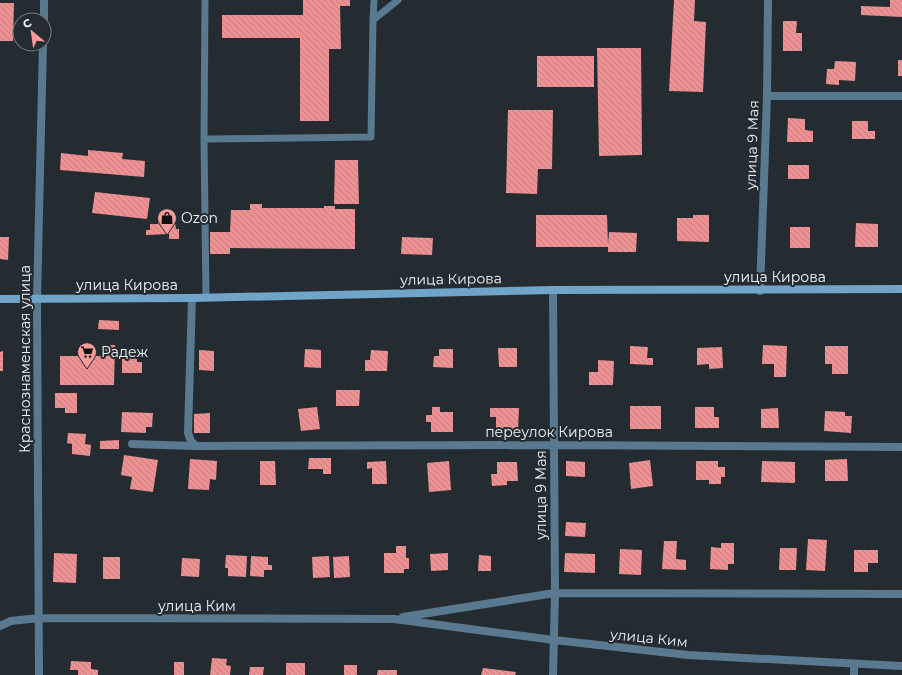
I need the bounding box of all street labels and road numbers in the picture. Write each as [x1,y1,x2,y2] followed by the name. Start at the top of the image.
[741,100,763,191] street label: улица 9 Мая
[16,265,34,453] street label: Краснознаменская улица
[723,268,826,286] street label: улица Кирова
[399,269,502,289] street label: улица Кирова
[75,276,178,294] street label: улица Кирова
[485,423,613,441] street label: переулок Кирова
[532,450,550,541] street label: улица 9 Мая
[157,597,236,615] street label: улица Ким
[608,625,689,651] street label: улица Ким

